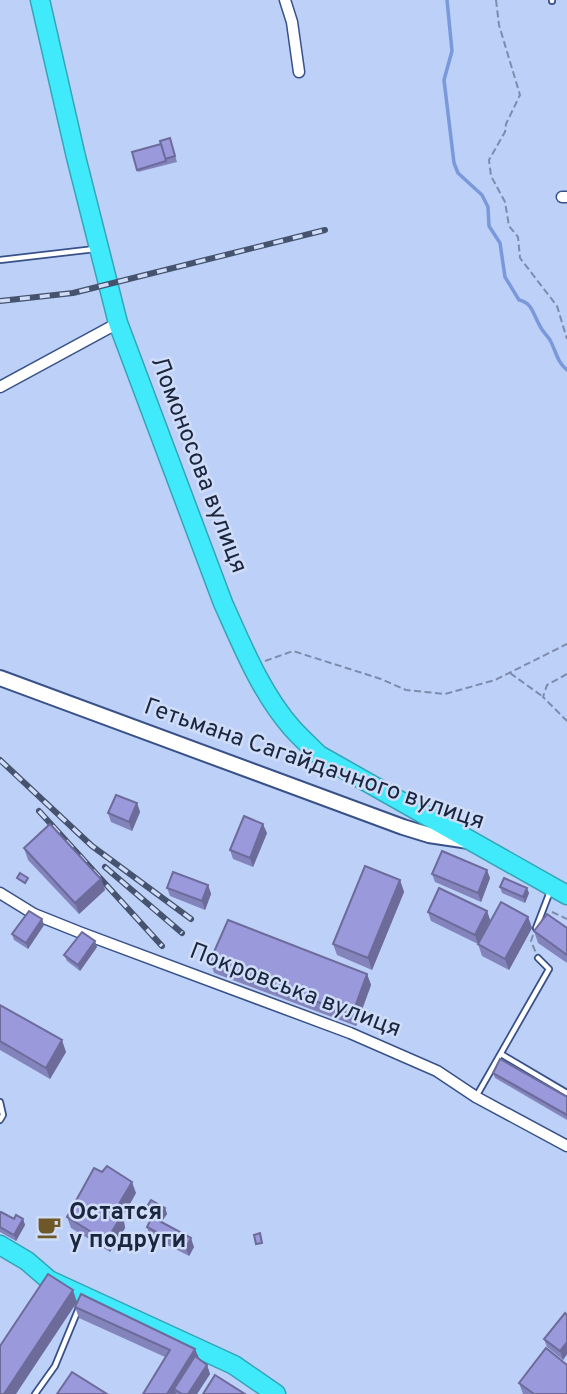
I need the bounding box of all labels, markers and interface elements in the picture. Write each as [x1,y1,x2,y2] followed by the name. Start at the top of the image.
[143,352,253,578] street label: Ломоносова вулиця
[140,693,488,837] street label: Гетьмана Сагайдачного вулиця
[185,937,405,1045] street label: Покровська вулиця
[69,1198,186,1256] place label: Остатся у подруги
[35,1213,63,1241] cafe icon: Остатся у подруги

